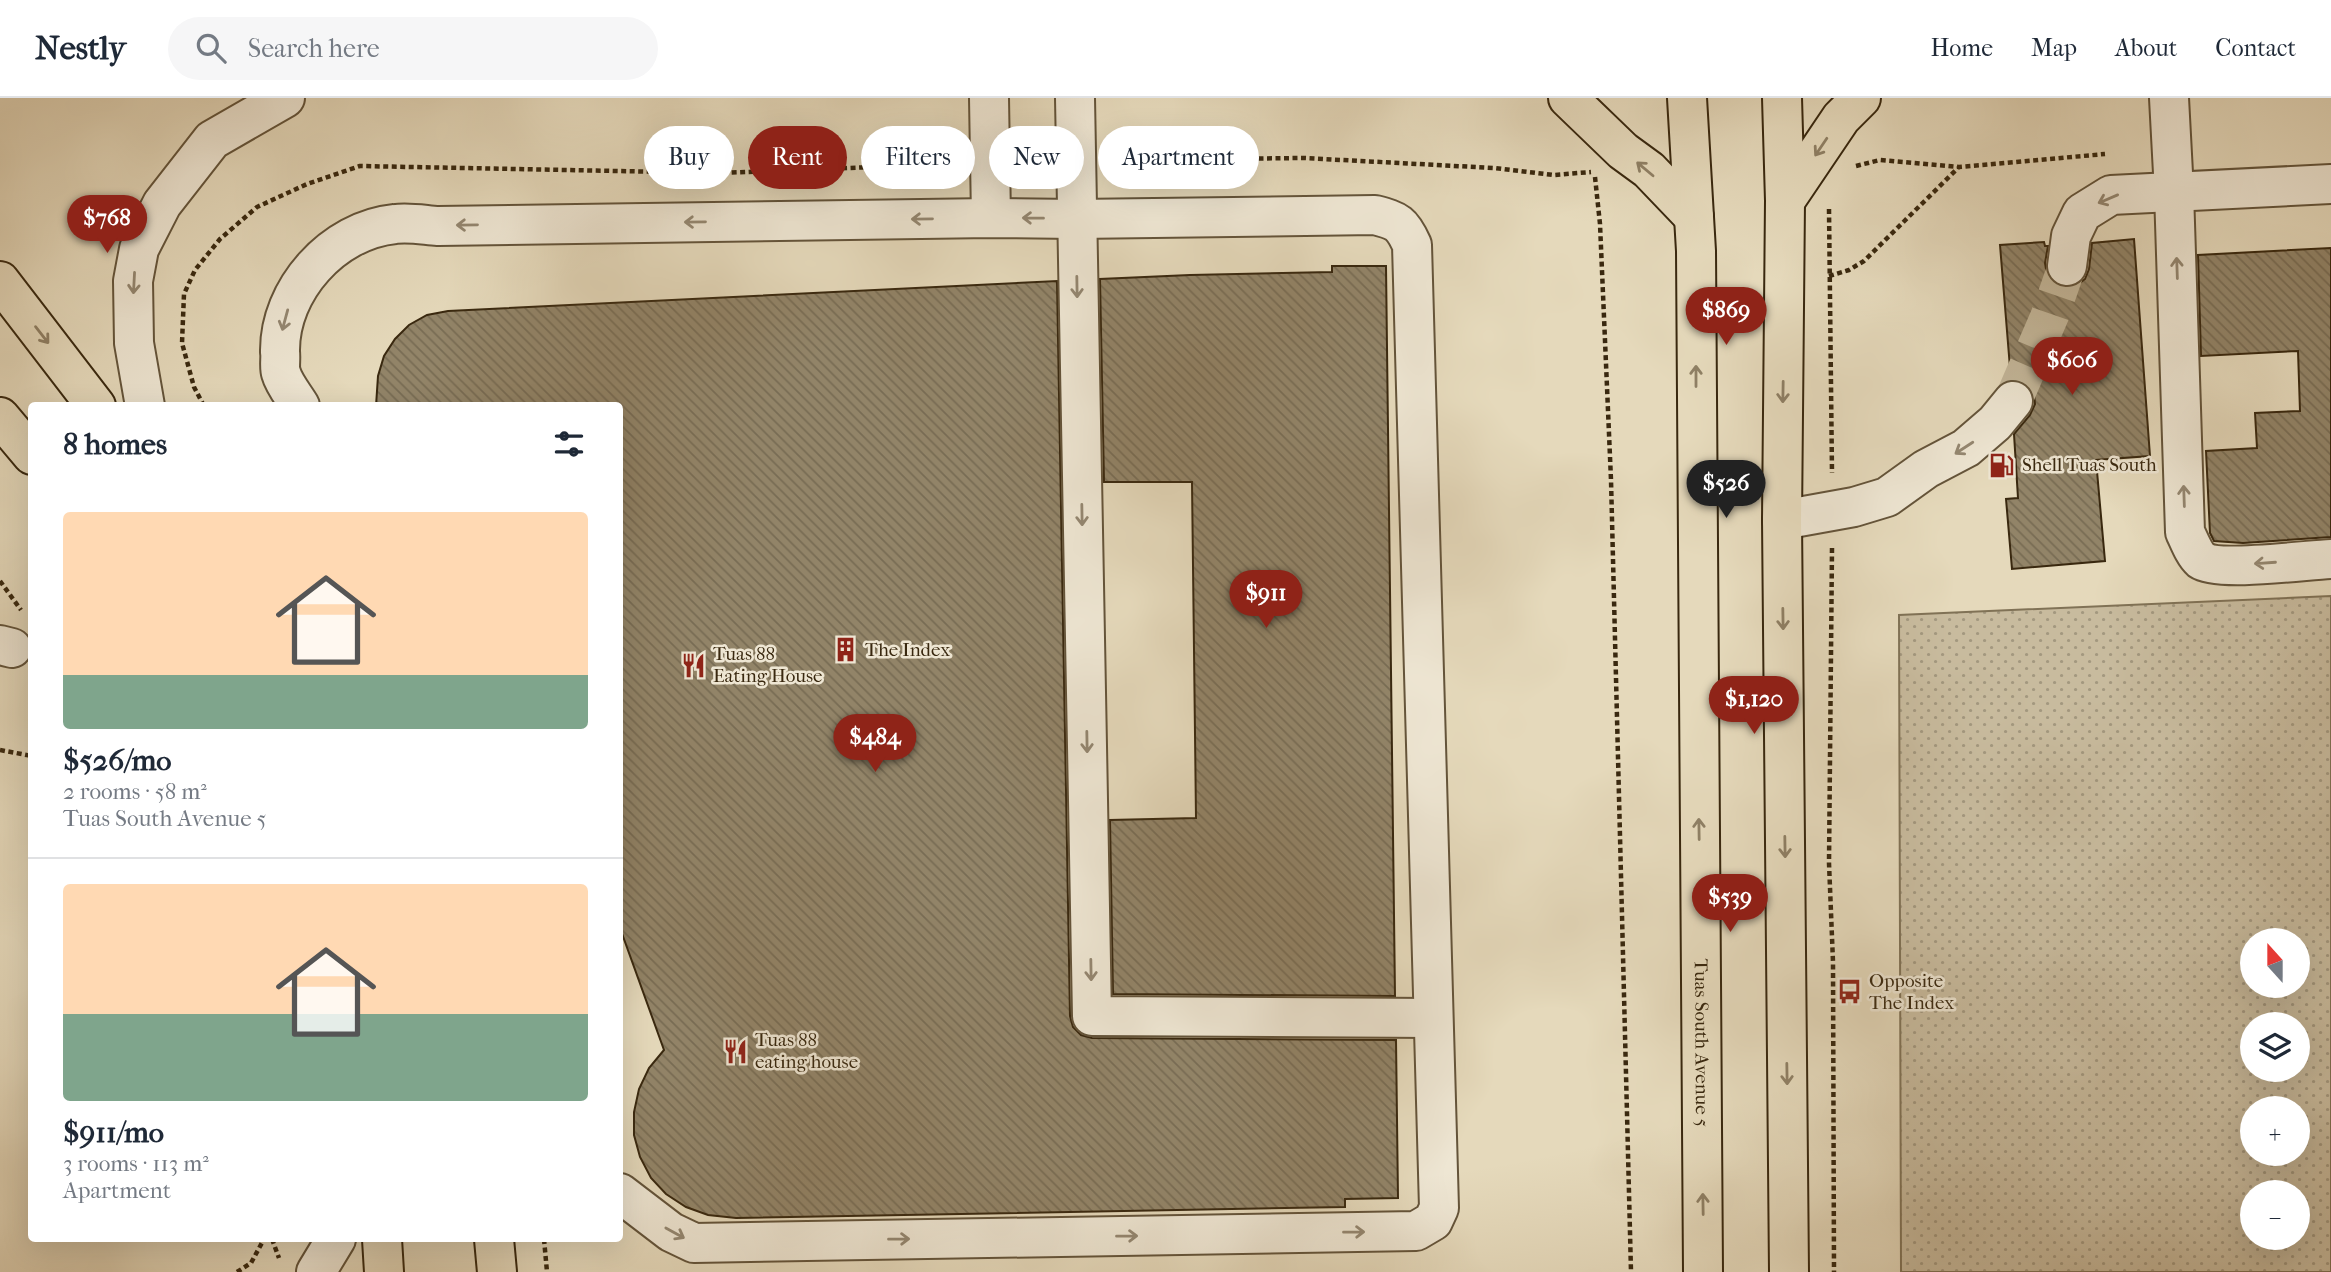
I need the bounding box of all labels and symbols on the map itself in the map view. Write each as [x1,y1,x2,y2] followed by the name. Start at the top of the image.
[1813,137,1827,157] one-way arrow
[1637,161,1655,177] one-way arrow
[2098,193,2119,206] one-way arrow
[66,195,148,255] pin: $768
[911,212,934,226] one-way arrow
[1022,212,1045,225] one-way arrow
[684,215,707,229] one-way arrow
[456,219,479,232] one-way arrow
[2170,257,2184,280] one-way arrow
[127,271,140,294] one-way arrow
[1071,276,1084,299] one-way arrow
[1685,288,1767,347] pin: $869
[278,308,291,331] one-way arrow
[34,325,49,344] one-way arrow
[2031,338,2113,397] pin: $606
[1689,364,1703,387] one-way arrow
[1776,380,1790,403] one-way arrow
[1954,442,1974,456] one-way arrow
[1988,451,2016,479] fuel station icon: Shell Tuas South
[2022,454,2157,476] place label: Shell Tuas South
[1685,460,1767,520] pin: $526
[2178,484,2191,507] one-way arrow
[1075,503,1089,526] one-way arrow
[2254,556,2277,569] one-way arrow
[1225,570,1307,630] pin: $911
[1776,608,1789,631] one-way arrow
[831,636,859,664] building icon: The Index
[865,639,950,661] place label: The Index
[713,643,822,687] place label: Tuas 88 Eating House
[679,651,707,679] restaurant icon: Tuas 88 Eating House
[1697,676,1811,736] pin: $1,120
[834,714,916,774] pin: $484
[1080,730,1093,753] one-way arrow
[1693,818,1706,841] one-way arrow
[1778,835,1792,858] one-way arrow
[1689,874,1771,934] pin: $539
[2240,928,2310,998] north arrow
[1085,958,1098,981] one-way arrow
[1690,959,1713,1127] street label: Tuas South Avenue 5
[1869,970,1954,1014] place label: Opposite The Index
[1835,978,1863,1006] bus stop icon: Opposite The Index
[755,1029,858,1073] place label: Tuas 88 eating house
[721,1037,749,1065] restaurant icon: Tuas 88 eating house
[1780,1062,1794,1085] one-way arrow
[1696,1193,1710,1216] one-way arrow
[1343,1225,1366,1239] one-way arrow
[664,1226,684,1240] one-way arrow
[1115,1229,1138,1243] one-way arrow
[888,1233,911,1246] one-way arrow

